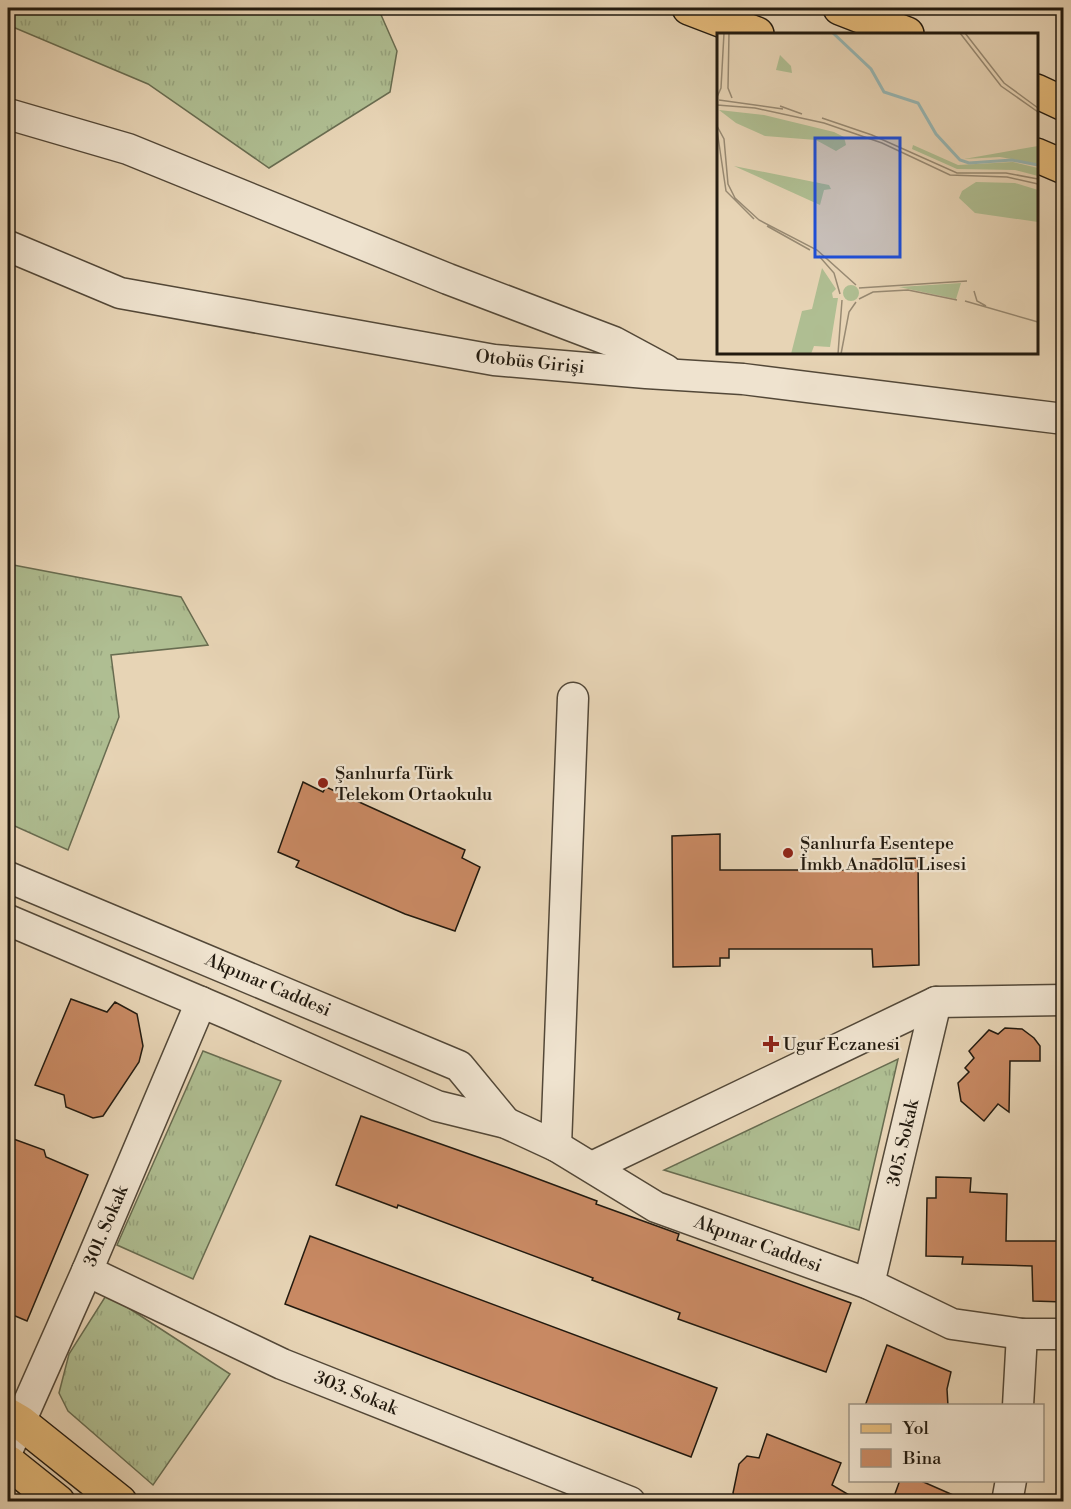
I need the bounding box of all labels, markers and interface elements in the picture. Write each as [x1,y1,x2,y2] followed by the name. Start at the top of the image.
[717,33,1038,354] inset map
[474,345,586,379] street label: Otobüs Girişi
[335,762,493,806] place label: Şanlıurfa Türk Telekom Ortaokulu
[316,776,330,790] marker: Şanlıurfa Türk Telekom Ortaokulu
[800,832,966,876] place label: Şanlıurfa Esentepe İmkb Anadolu Lisesi
[781,846,795,860] marker: Şanlıurfa Esentepe İmkb Anadolu Lisesi
[201,948,334,1022] street label: Akpınar Caddesi
[783,1033,900,1056] place label: Ugur Eczanesi
[764,1037,778,1051] marker: Ugur Eczanesi
[882,1096,925,1189] street label: 305. Sokak
[79,1180,134,1270] street label: 301. Sokak
[690,1210,825,1278] street label: Akpınar Caddesi
[311,1366,403,1421] street label: 303. Sokak
[849,1404,1044,1482] legend
[902,1417,930,1440] text: Yol
[902,1447,942,1470] text: Bina

